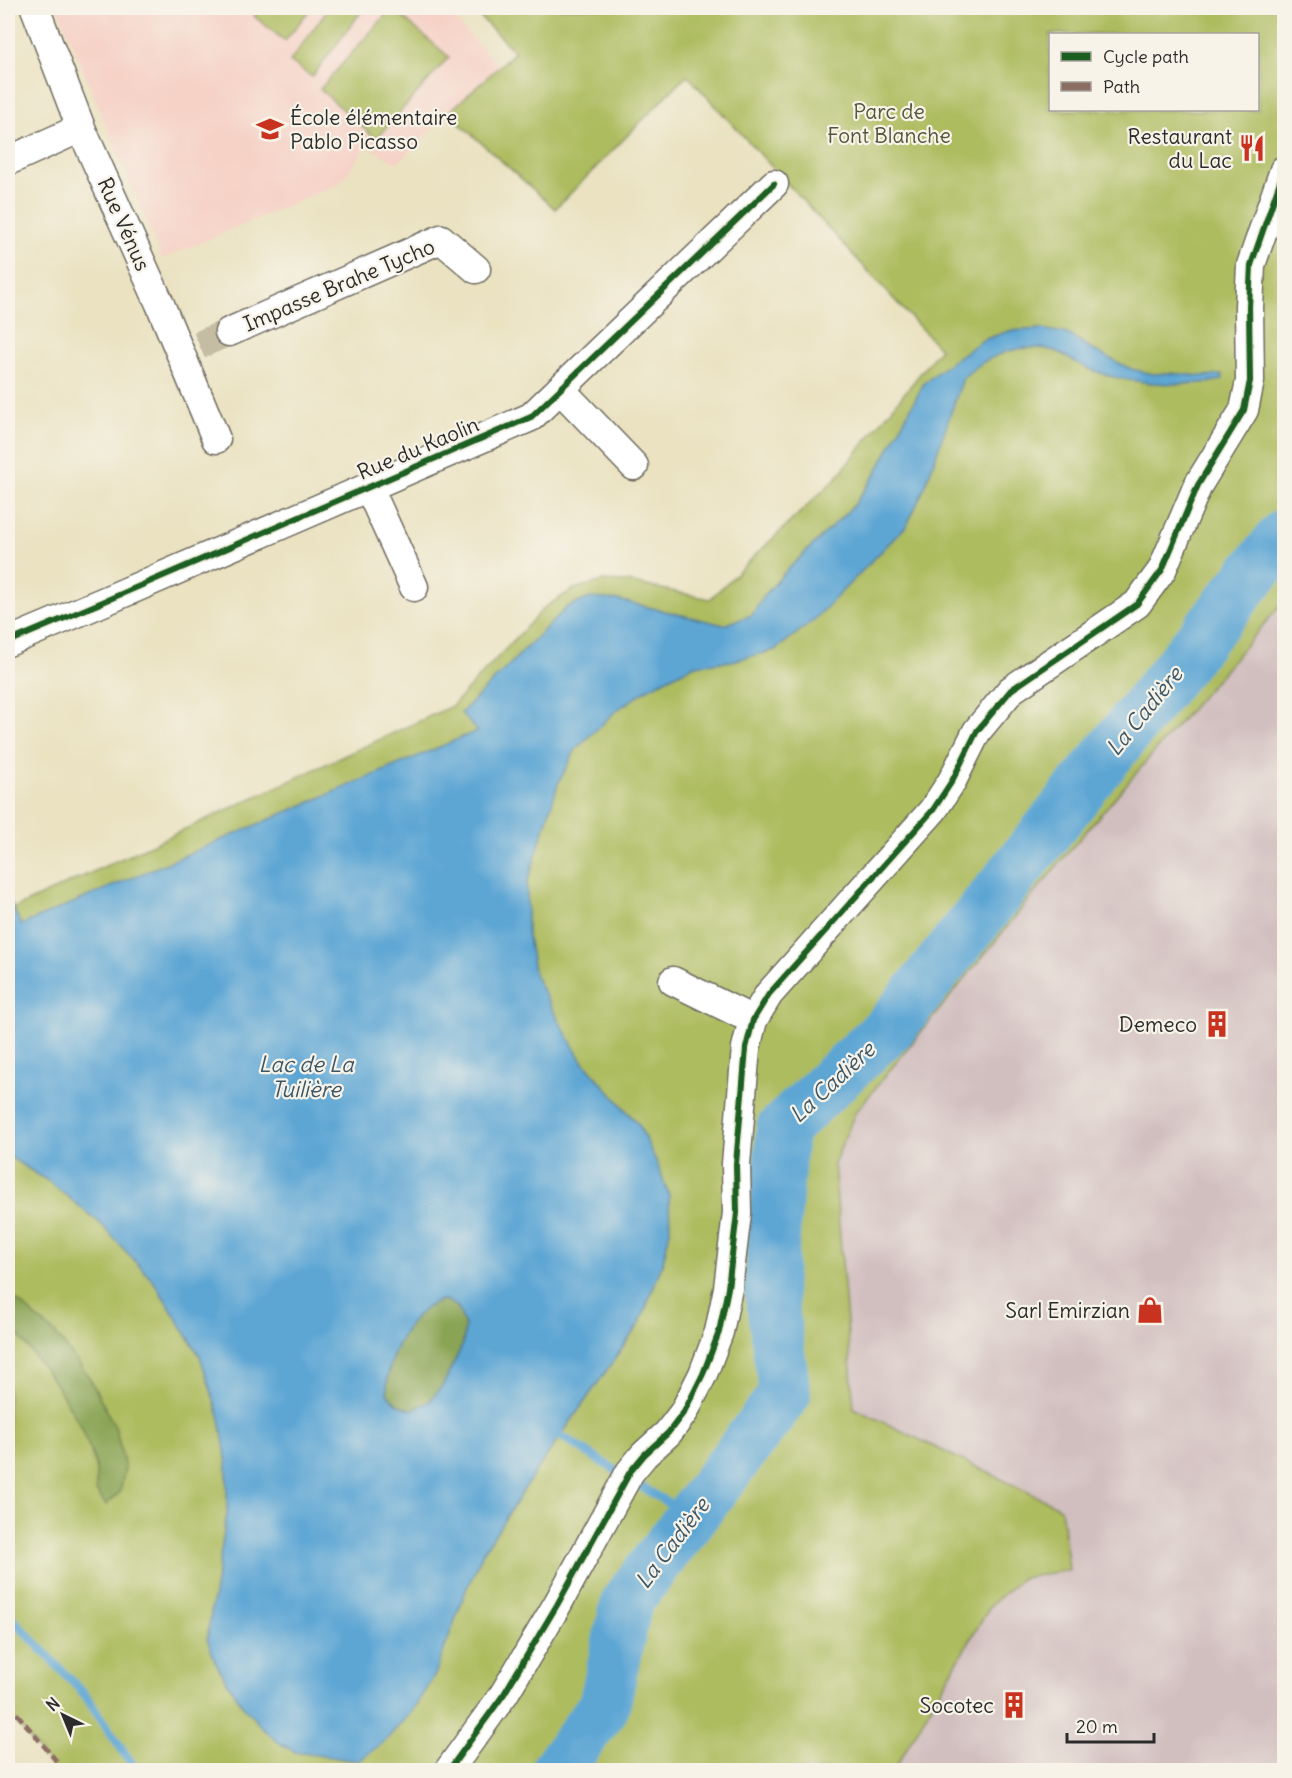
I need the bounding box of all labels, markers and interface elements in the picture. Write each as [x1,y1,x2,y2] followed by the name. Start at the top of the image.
[1049,33,1259,111] legend
[1103,45,1189,68] text: Cycle path
[1103,75,1140,98] text: Path
[827,98,951,149] park label: Parc de Font Blanche
[290,104,457,155] place label: École élémentaire Pablo Picasso
[255,114,285,144] school or university icon: École élémentaire Pablo Picasso
[1128,123,1232,174] place label: Restaurant du Lac
[1237,133,1267,163] restaurant icon: Restaurant du Lac
[91,173,157,275] street label: Rue Vénus
[239,232,439,338] street label: Impasse Brahe Tycho
[353,410,483,486] street label: Rue du Kaolin
[1100,659,1190,761] water label: La Cadière
[1202,1009,1232,1039] building icon: Demeco
[1119,1011,1197,1038] place label: Demeco
[784,1034,882,1128] water label: La Cadière
[259,1050,355,1103] water label: Lac de La Tuilière
[1135,1295,1165,1325] shop icon: Sarl Emirzian
[1005,1297,1130,1324] place label: Sarl Emirzian
[629,1490,716,1594] water label: La Cadière
[33,1685,93,1745] north arrow
[999,1690,1029,1720] building icon: Socotec
[920,1692,994,1719] place label: Socotec
[42,1693,64,1715] text: N
[1067,1706,1154,1744] scale bar
[1076,1715,1118,1738] text: 20 m

